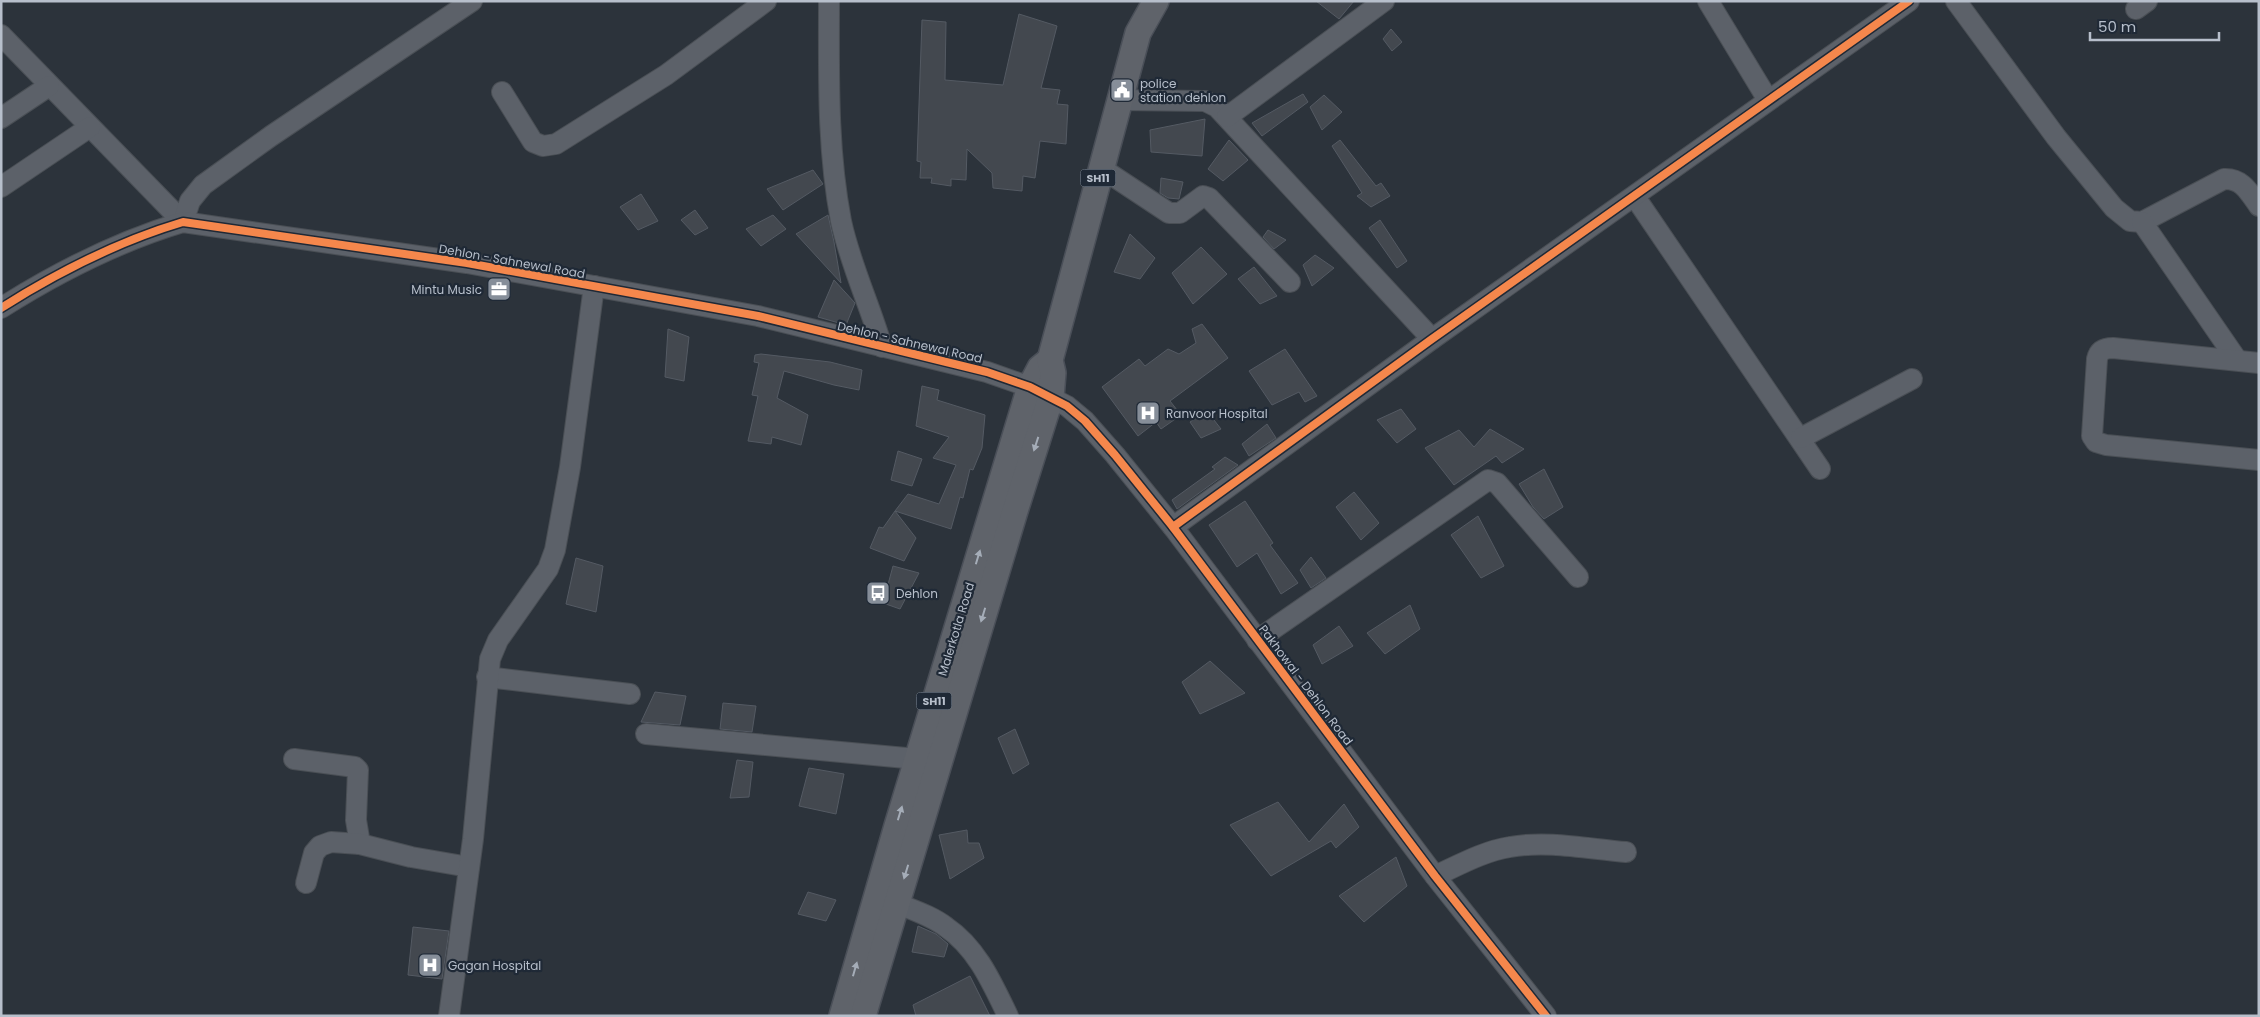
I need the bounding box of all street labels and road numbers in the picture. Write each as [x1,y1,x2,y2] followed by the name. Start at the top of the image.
[1080,170,1116,187] road number: SH11
[438,240,586,282] street label: Dehlon - Sahnewal Road
[836,317,984,367] street label: Dehlon - Sahnewal Road
[934,580,978,678] street label: Malerkotla Road
[1255,621,1357,749] street label: Pakhowal - Dehlon Road
[916,692,952,709] road number: SH11

